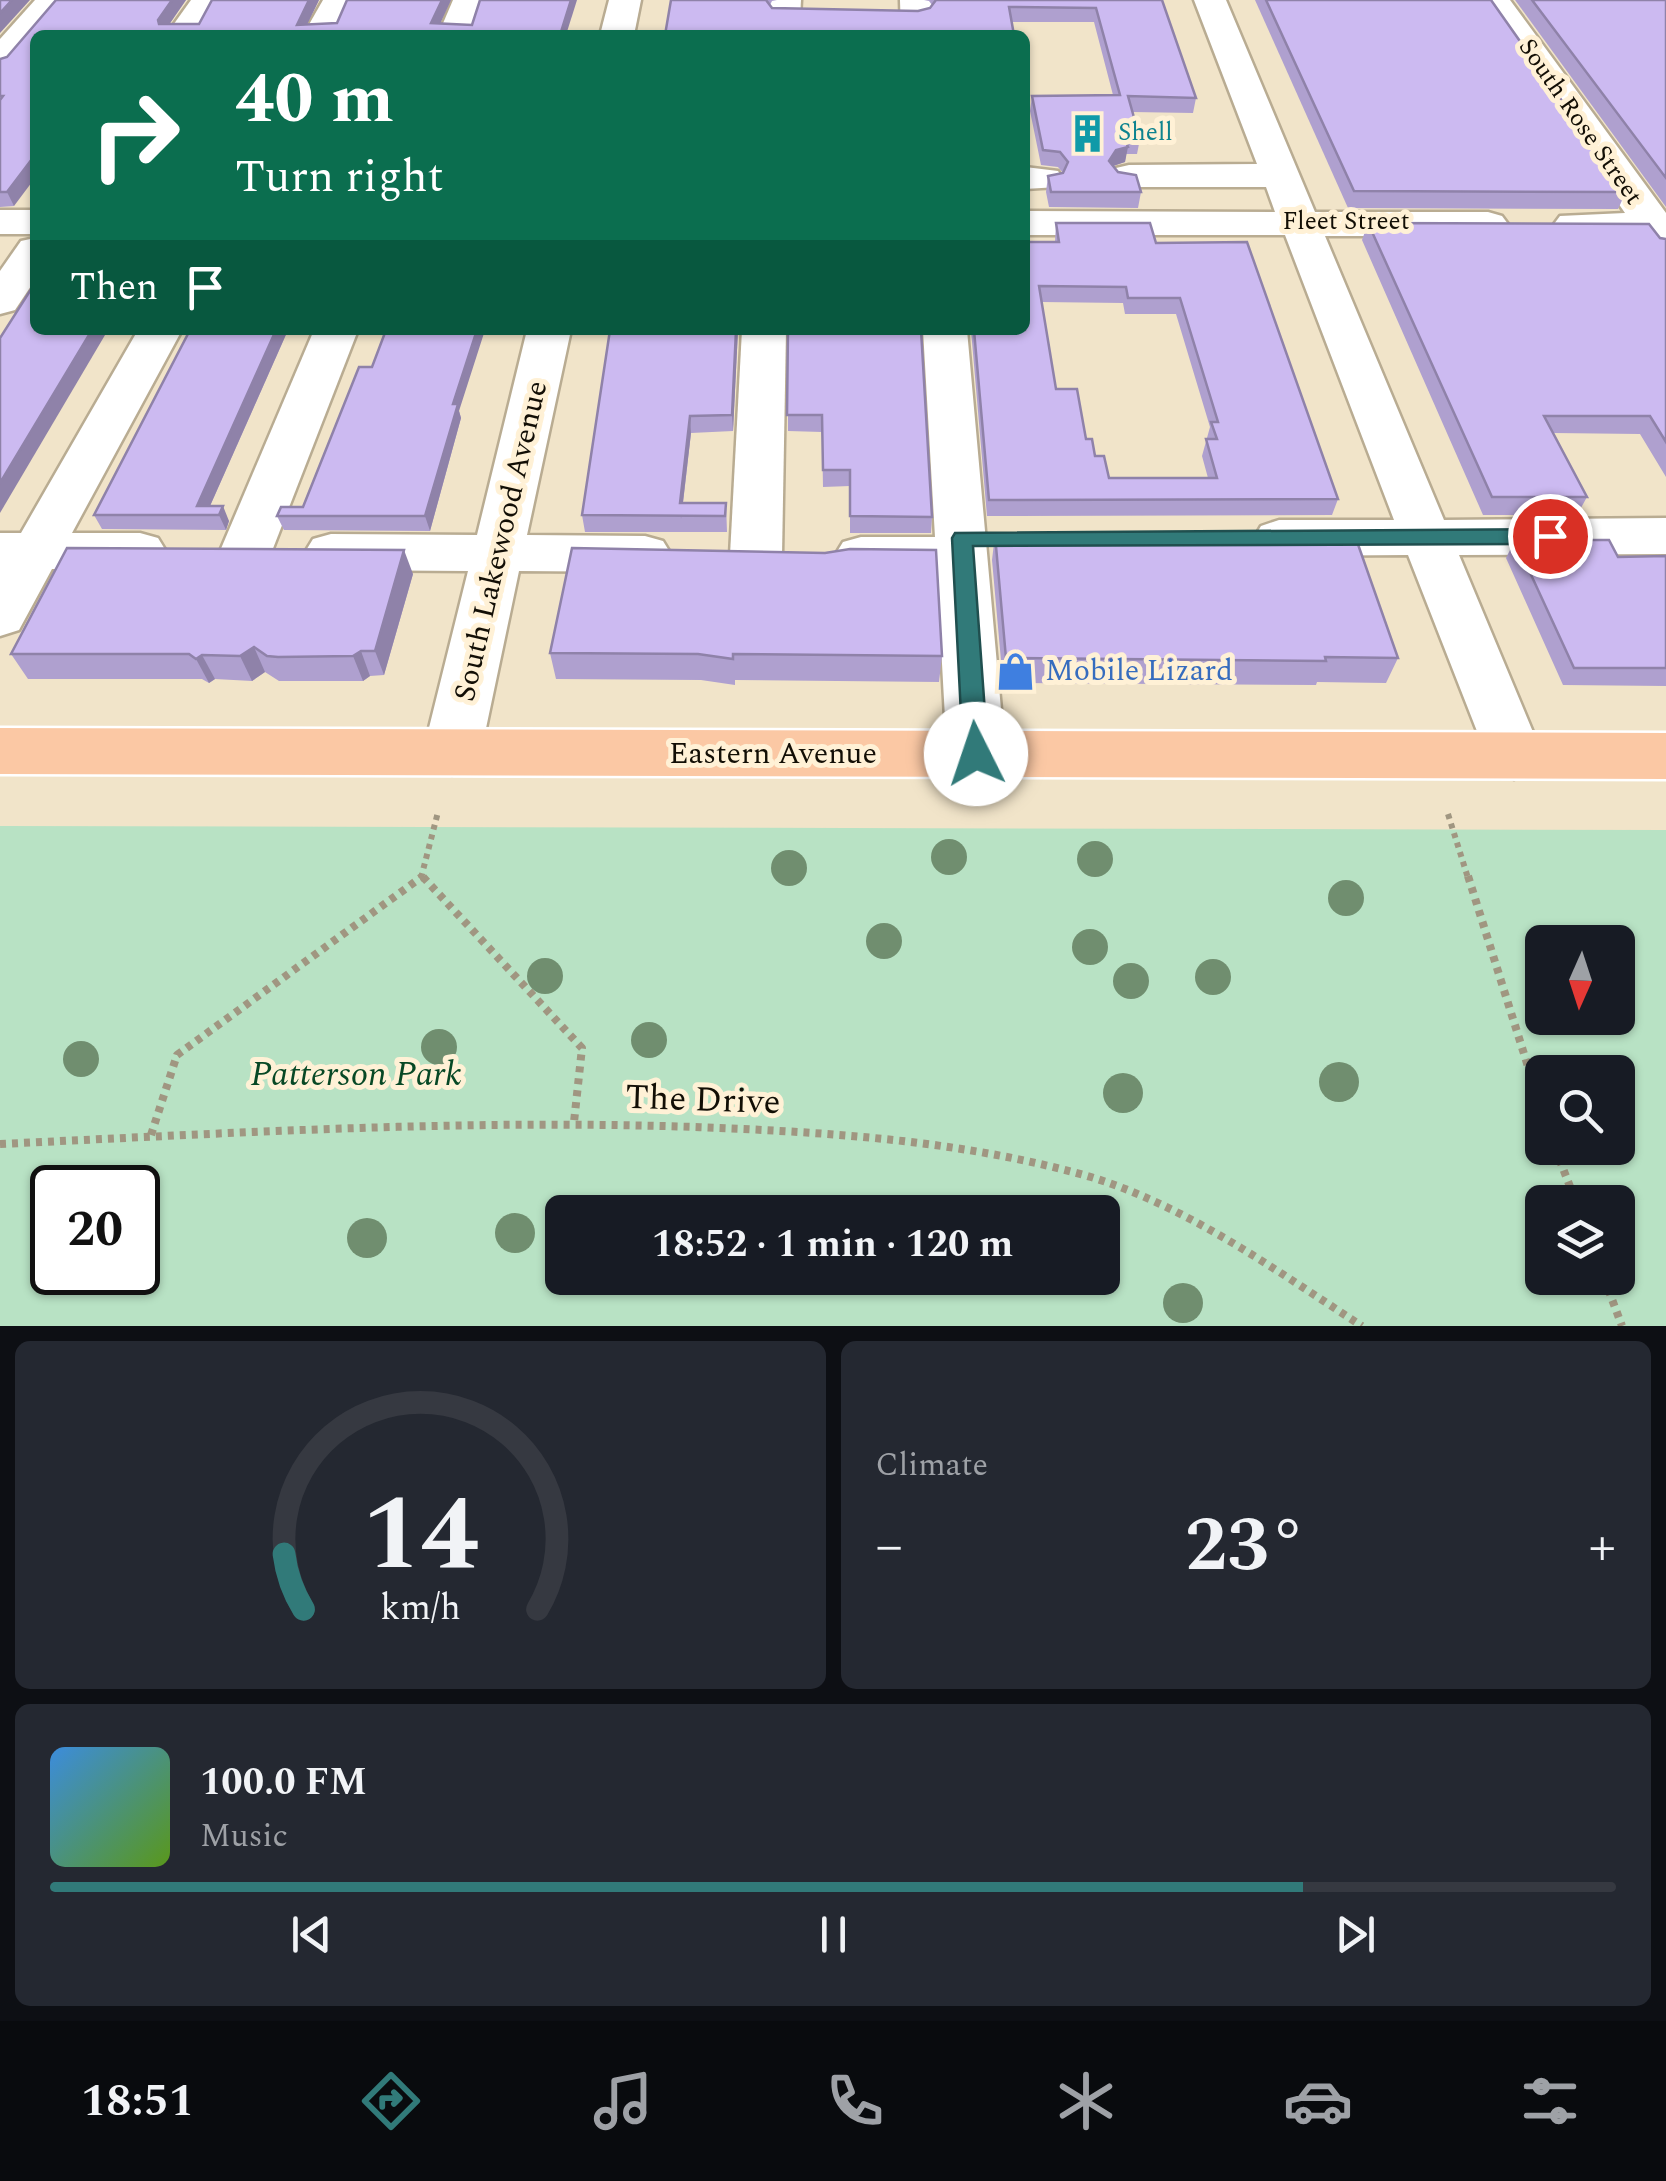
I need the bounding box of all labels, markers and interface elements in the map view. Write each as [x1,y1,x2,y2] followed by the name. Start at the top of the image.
[1508,31,1652,213] street label: South Rose Street
[235,47,394,153] text: 40 m
[70,70,200,200] icon: right
[1067,112,1109,154] building icon: Shell
[1118,114,1173,152] place label: Shell
[235,143,444,212] text: Turn right
[1282,203,1410,241] street label: Fleet Street
[70,259,158,317] text: Then
[178,260,233,315] icon: arrive
[442,376,560,706] street label: South Lakewood Avenue
[1508,494,1593,579] pin
[1523,509,1578,564] icon: arrive
[1045,648,1233,694] place label: Mobile Lizard
[994,650,1036,692] shop icon: Mobile Lizard
[924,702,1028,806] position arrow
[669,731,877,777] street label: Eastern Avenue
[1525,925,1635,1035] north arrow
[1525,925,1635,1295] map controls
[250,1048,462,1101] park label: Patterson Park
[1525,1055,1635,1165] button: search
[624,1071,782,1129] street label: The Drive
[30,1165,160,1295] speed limit sign: 20
[1525,1185,1635,1295] button: layers
[652,1216,1013,1274] text: 18:52 · 1 min · 120 m
[876,1441,988,1490] text: Climate
[362,1457,479,1615] text: 14
[1185,1490,1307,1604] text: 23°
[876,1505,903,1588] text: −
[1588,1505,1616,1588] text: +
[380,1581,460,1636] text: km/h
[200,1754,367,1812] text: 100.0 FM
[200,1812,288,1861] text: Music
[284,1907,339,1962] icon: previous
[806,1907,861,1962] icon: pause
[1328,1907,1383,1962] icon: next
[356,2066,426,2136] icon: directions
[588,2066,658,2136] icon: music
[820,2066,890,2136] icon: phone
[1051,2066,1121,2136] icon: climate
[1283,2066,1353,2136] icon: car
[1515,2066,1585,2136] icon: filters
[81,2067,194,2136] text: 18:51

